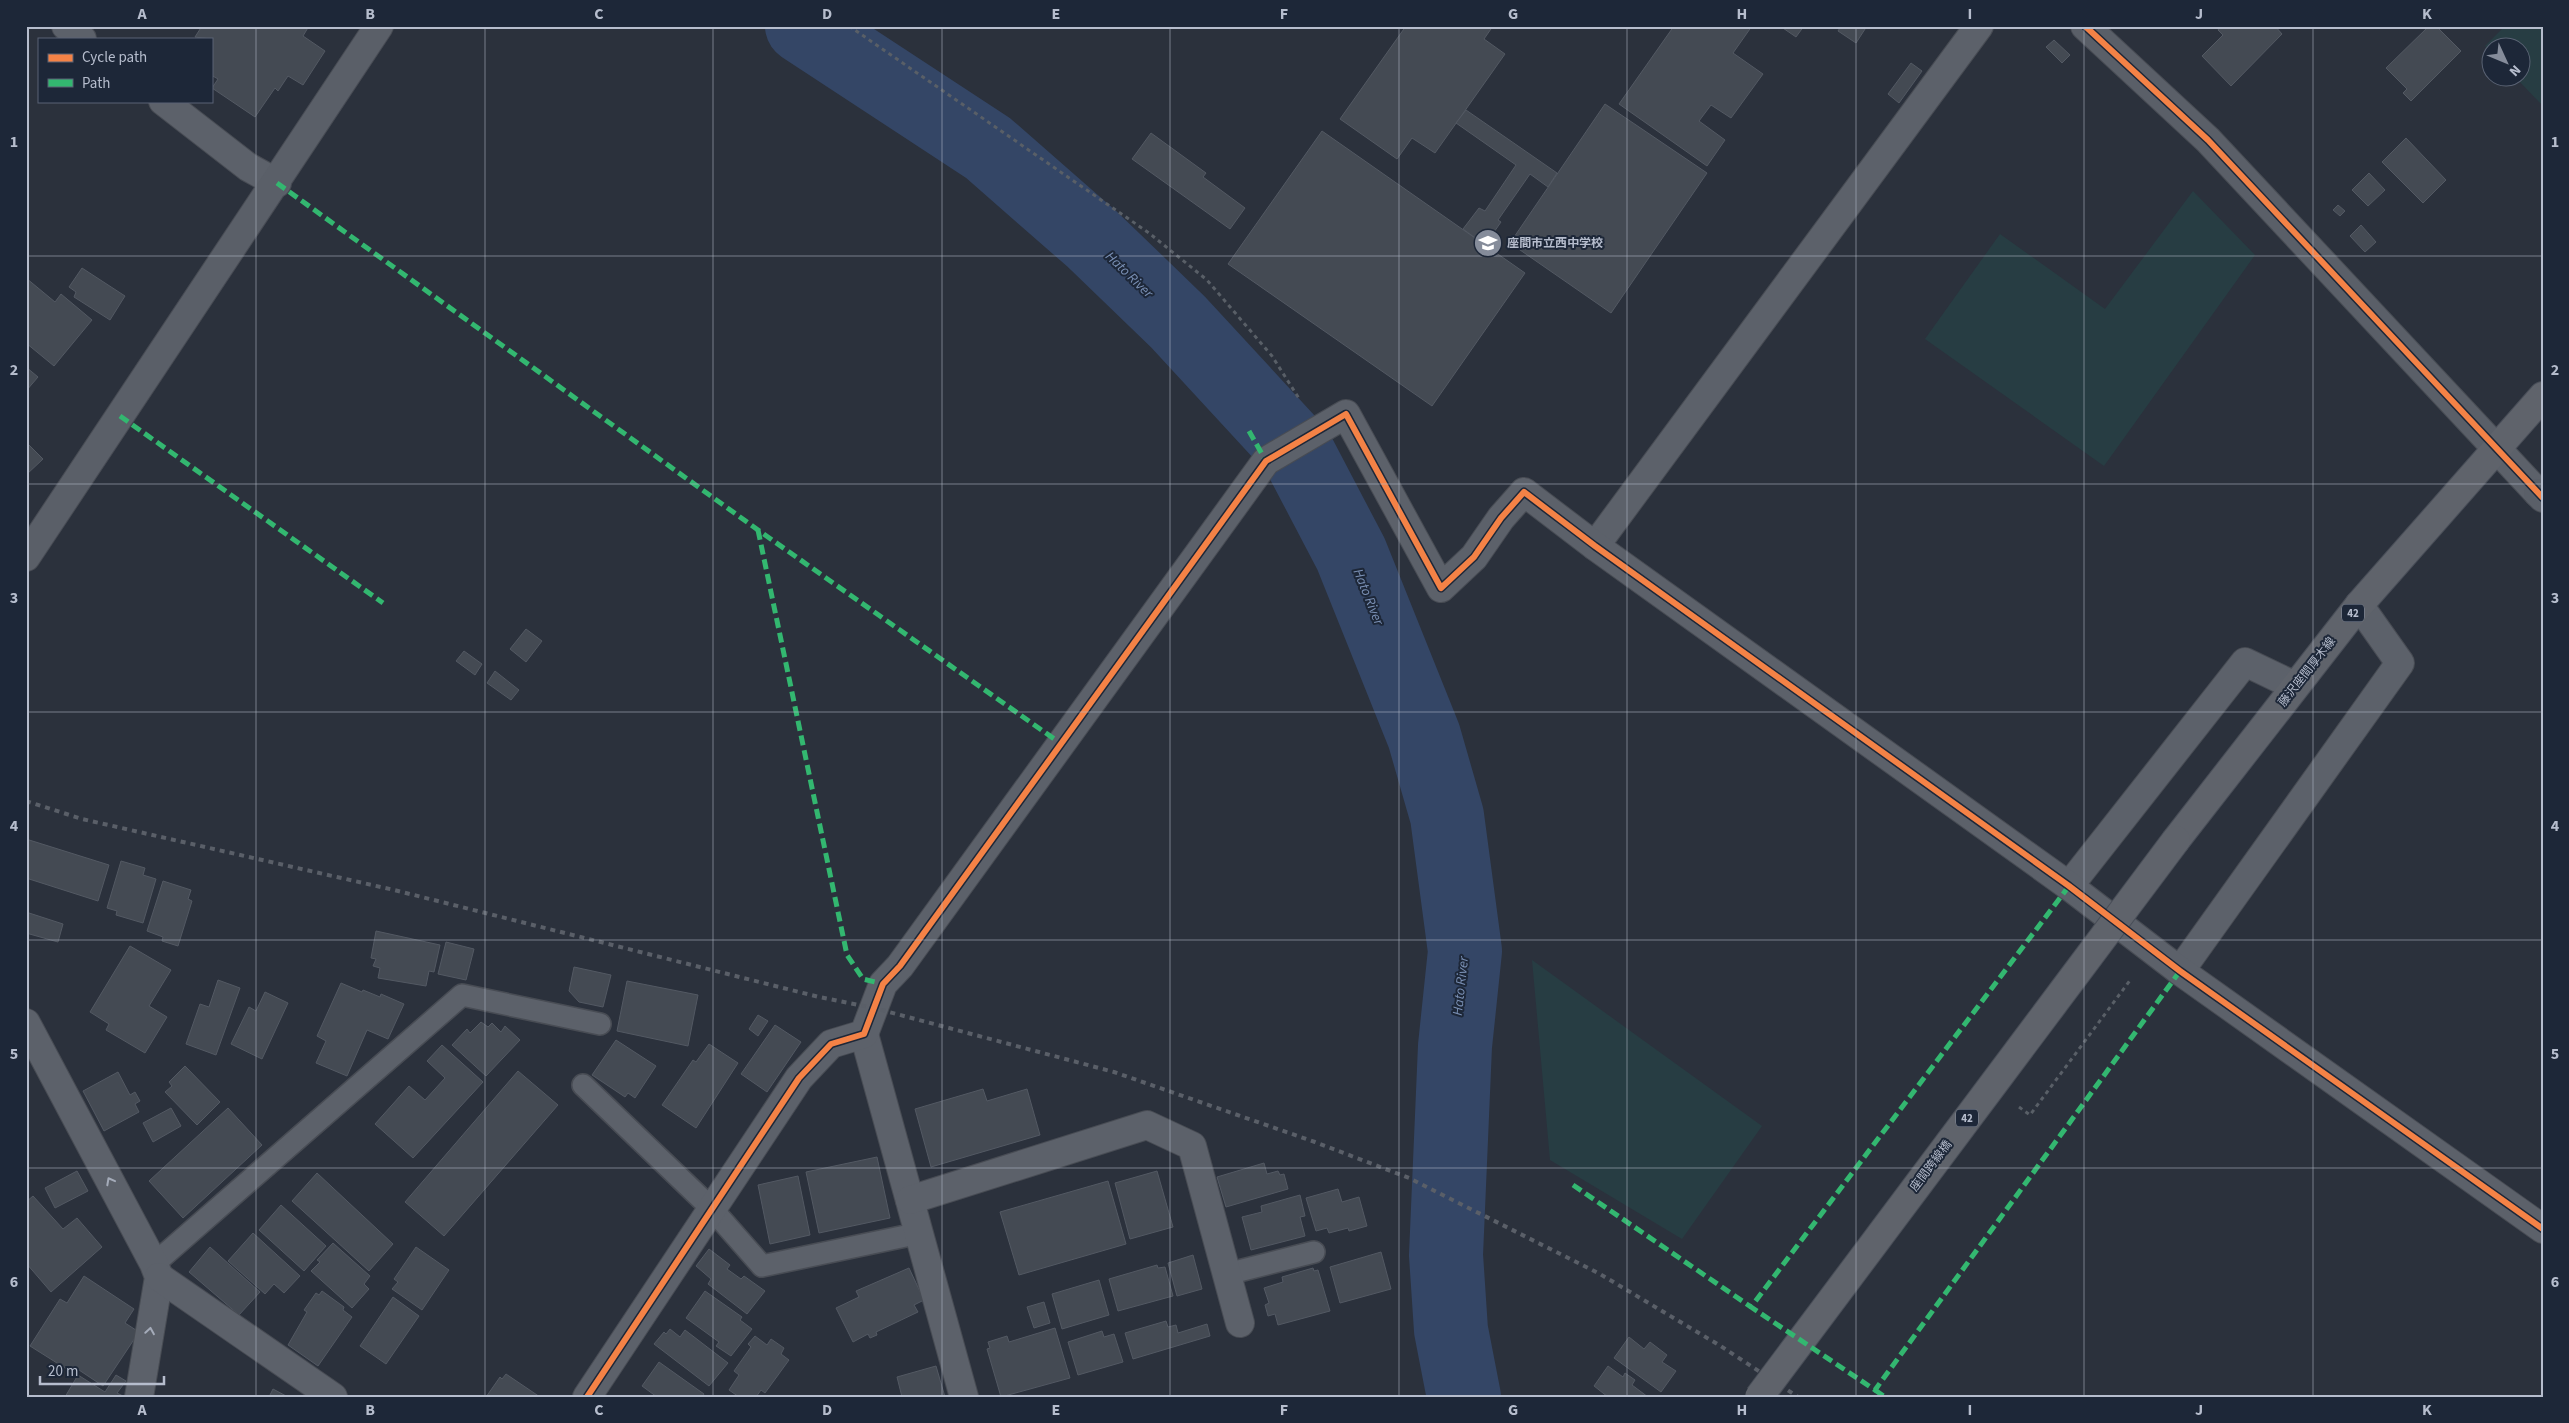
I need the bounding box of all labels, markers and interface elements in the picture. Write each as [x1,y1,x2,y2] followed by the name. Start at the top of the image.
[136,3,147,25] text: A
[365,3,375,25] text: B
[594,3,604,25] text: C
[822,3,832,25] text: D
[1052,3,1060,25] text: E
[1280,3,1288,25] text: F
[1508,3,1518,25] text: G
[1737,3,1747,25] text: H
[1968,3,1972,25] text: I
[2195,3,2203,25] text: J
[2422,3,2432,25] text: K
[38,38,212,102] legend
[2482,38,2532,88] north arrow
[82,47,147,68] text: Cycle path
[2504,60,2525,81] text: N
[82,73,110,94] text: Path
[10,131,18,153] text: 1
[2551,131,2559,153] text: 1
[1473,228,1503,258] school or university icon: 座間市立西中学校
[1507,235,1603,252] place label: 座間市立西中学校
[1101,247,1158,304] water label: Hato River
[10,359,18,381] text: 2
[2551,359,2559,381] text: 2
[1348,566,1389,629] water label: Hato River
[10,587,18,609] text: 3
[2551,587,2559,609] text: 3
[2342,604,2364,622] road number: 42
[2274,634,2340,710] street label: 藤沢座間厚木線
[10,815,19,837] text: 4
[2551,815,2560,837] text: 4
[1448,954,1474,1017] water label: Hato River
[10,1043,18,1065] text: 5
[2551,1043,2559,1065] text: 5
[1956,1110,1978,1126] road number: 42
[1906,1137,1956,1195] street label: 座間跨線橋
[106,1178,116,1187] one-way arrow
[10,1271,18,1293] text: 6
[2551,1271,2559,1293] text: 6
[144,1327,155,1335] one-way arrow
[40,1353,164,1385] scale bar
[48,1361,78,1382] text: 20 m
[136,1399,147,1421] text: A
[365,1399,375,1421] text: B
[594,1399,604,1421] text: C
[822,1399,832,1421] text: D
[1052,1399,1060,1421] text: E
[1280,1399,1288,1421] text: F
[1508,1399,1518,1421] text: G
[1737,1399,1747,1421] text: H
[1968,1399,1972,1421] text: I
[2195,1399,2203,1421] text: J
[2422,1399,2432,1421] text: K

